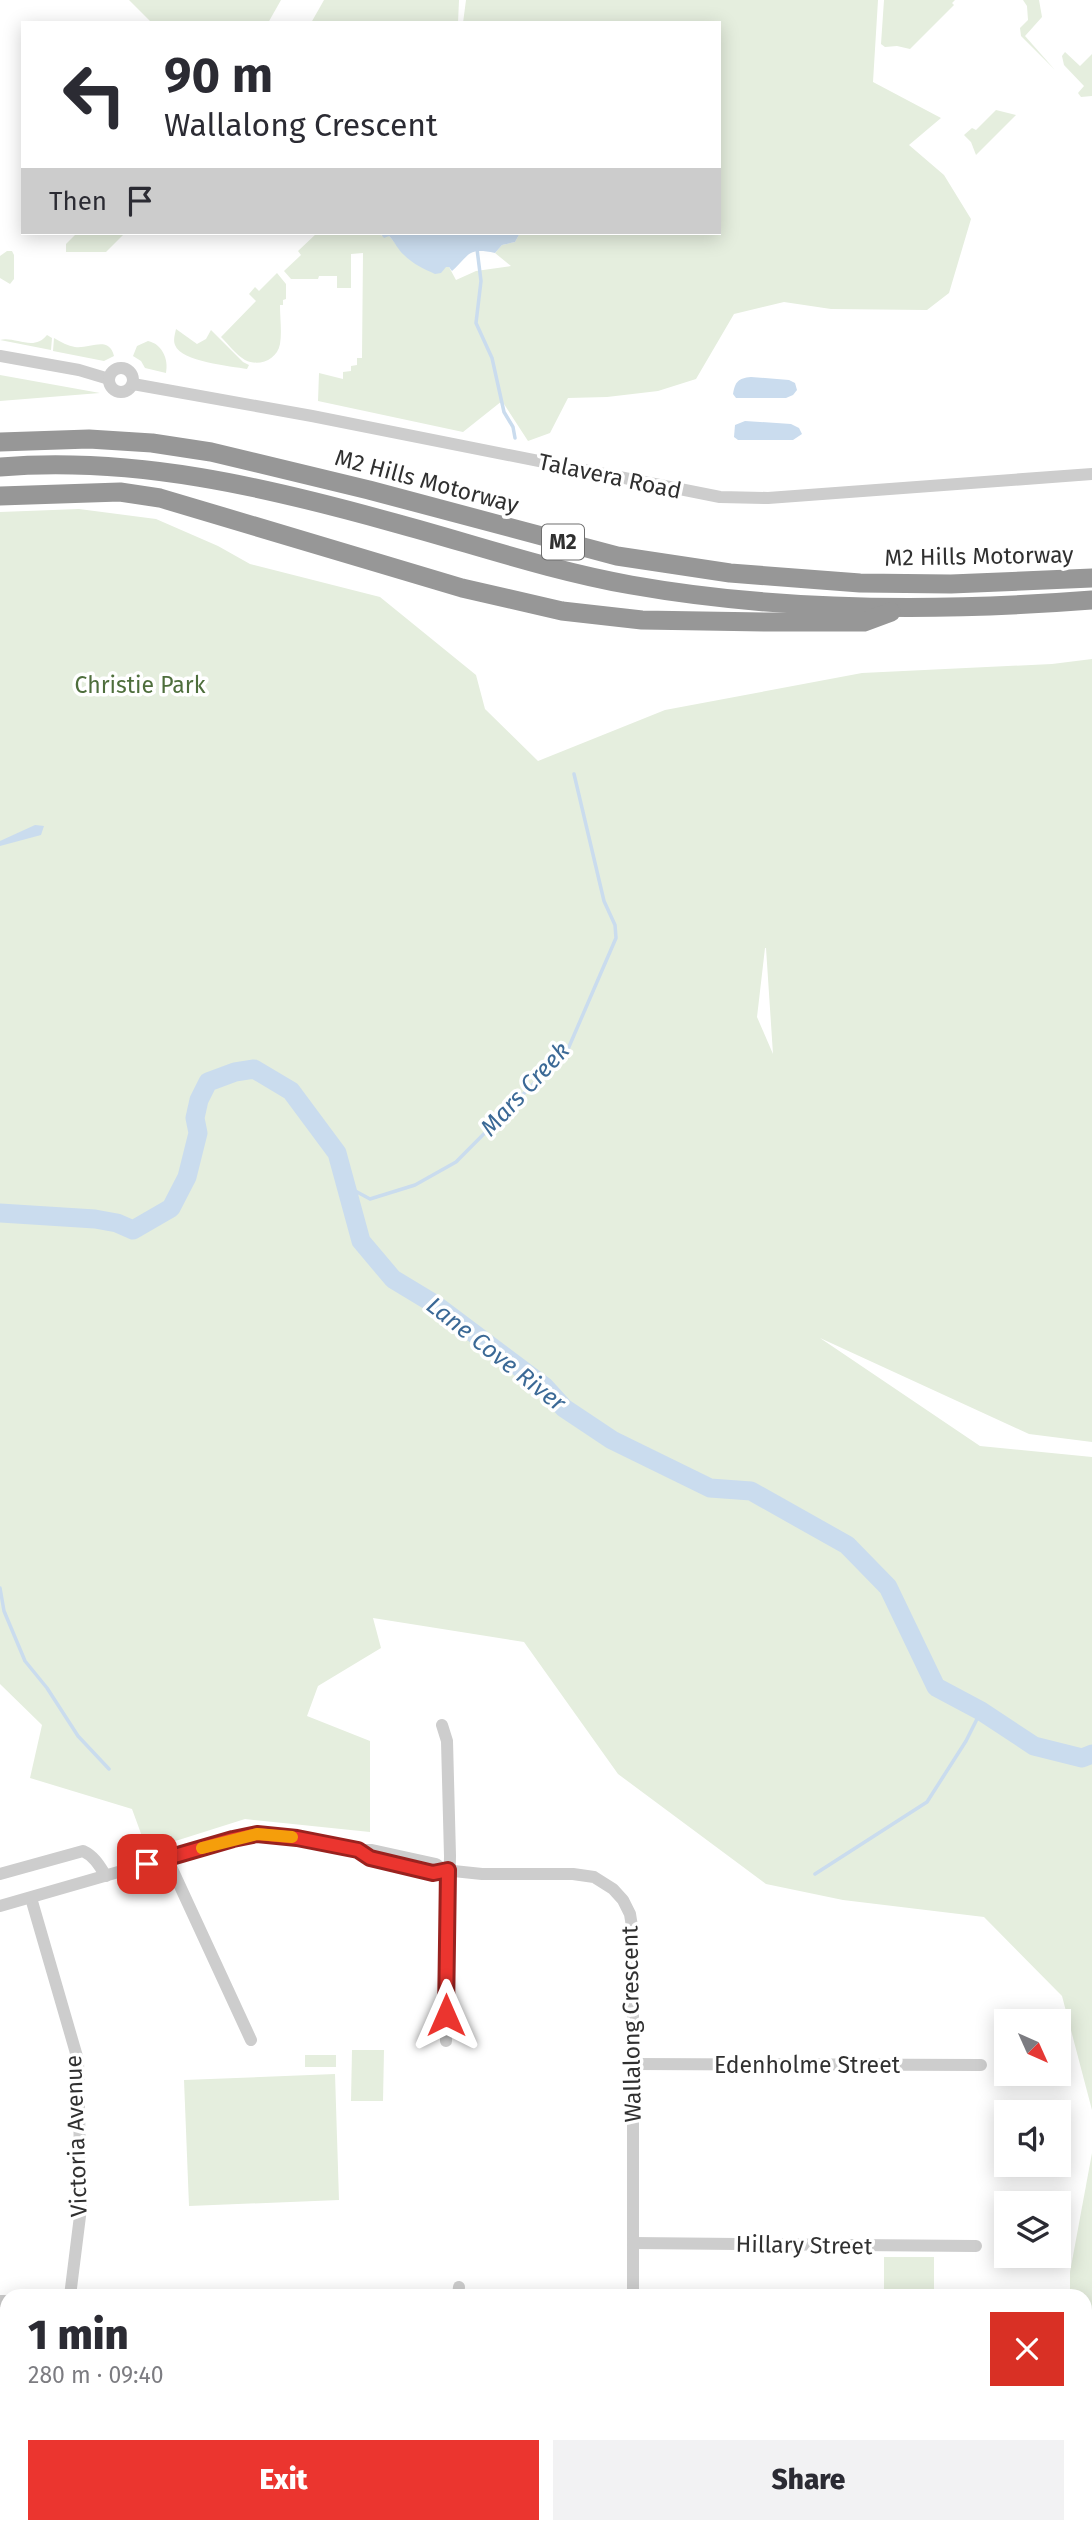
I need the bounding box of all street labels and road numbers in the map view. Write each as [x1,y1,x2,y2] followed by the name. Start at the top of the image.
[332,443,523,519] street label: M2 Hills Motorway
[536,447,684,505] street label: Talavera Road
[542,524,584,560] road number: M2
[884,540,1074,572] street label: M2 Hills Motorway
[615,1925,647,2123] street label: Wallalong Crescent
[714,2051,901,2079] street label: Edenholme Street
[59,2055,93,2217] street label: Victoria Avenue
[735,2230,873,2260] street label: Hillary Street

